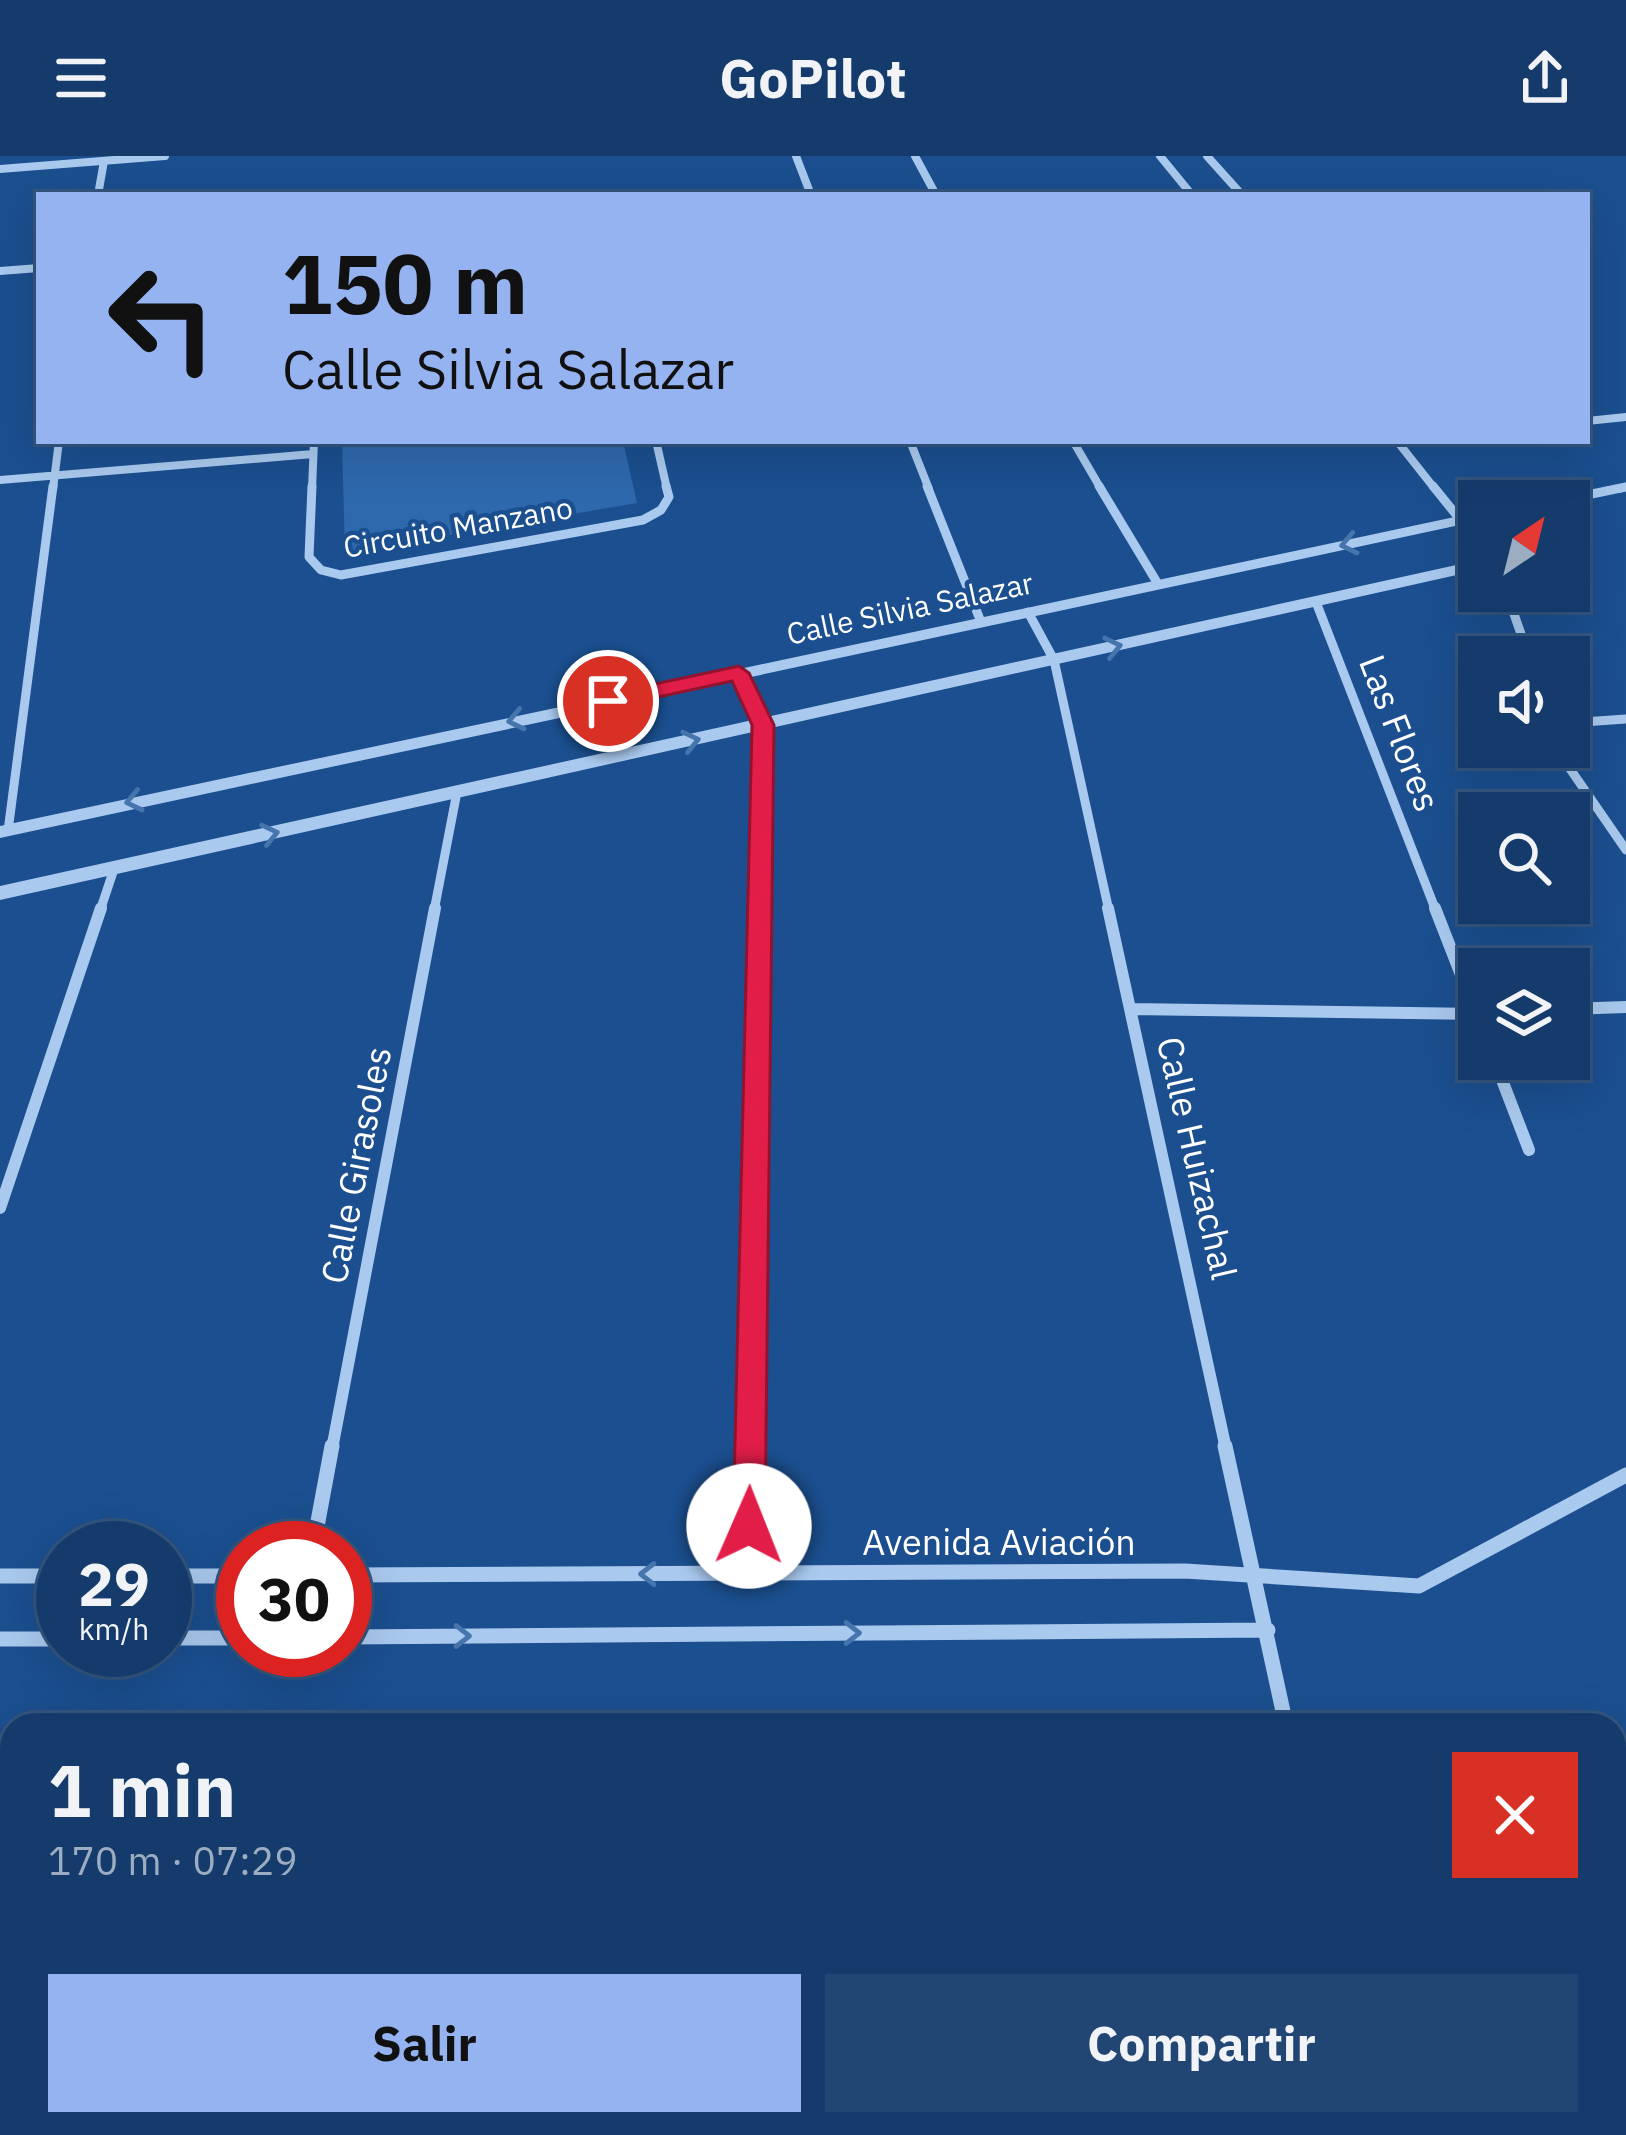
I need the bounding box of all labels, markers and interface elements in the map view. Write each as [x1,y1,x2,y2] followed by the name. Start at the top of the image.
[719,43,907,113] text: GoPilot
[48,45,114,111] icon: menu
[1512,45,1578,111] icon: share
[282,228,528,337] text: 150 m
[84,240,240,396] icon: left
[282,334,734,404] text: Calle Silvia Salazar
[1458,480,1590,612] north arrow
[1458,480,1590,1080] map controls
[340,487,575,566] street label: Circuito Manzano
[1340,530,1360,555] one-way arrow
[783,562,1037,653] street label: Calle Silvia Salazar
[1102,635,1122,660] one-way arrow
[1458,636,1590,768] button: sound
[1349,648,1452,818] street label: Las Flores
[557,650,659,752] pin
[575,668,641,734] icon: arrive
[506,707,526,732] one-way arrow
[681,729,701,754] one-way arrow
[125,788,145,813] one-way arrow
[1458,792,1590,924] button: search
[259,823,279,848] one-way arrow
[1458,948,1590,1080] button: layers
[1147,1032,1248,1284] street label: Calle Huizachal
[310,1042,402,1287] street label: Calle Girasoles
[686,1463,812,1589] position arrow
[862,1518,1136,1565] street label: Avenida Aviación
[216,1521,372,1677] speed limit sign: 30
[78,1544,150,1623] text: 29
[638,1561,656,1587] one-way arrow
[79,1609,149,1648] text: km/h
[844,1620,862,1646] one-way arrow
[454,1623,472,1649] one-way arrow
[48,1743,236,1837] text: 1 min
[1452,1752,1578,1878] button: close
[48,1835,298,1886] text: 170 m · 07:29
[48,1974,801,2112] button: Salir
[825,1974,1578,2112] button: Compartir

